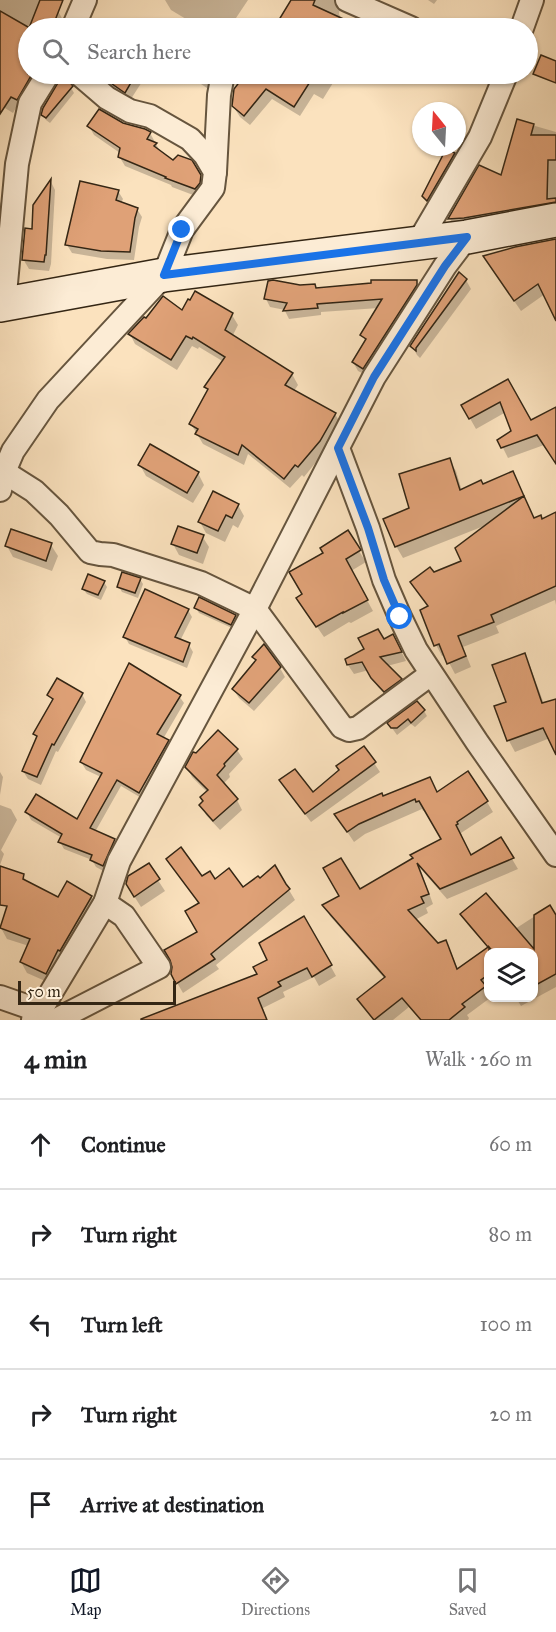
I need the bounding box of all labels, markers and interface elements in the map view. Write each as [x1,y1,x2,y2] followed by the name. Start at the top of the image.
[18,18,538,84] search box
[39,35,72,68] icon: search
[87,38,191,65] text: Search here
[412,102,466,156] north arrow
[168,216,194,242] route end
[386,603,412,629] route start
[484,948,538,1002] map controls
[484,948,538,1002] button: layers
[18,978,176,1006] scale bar
[27,982,61,1001] text: 50 m
[24,1043,87,1075] text: 4 min
[425,1047,532,1071] text: Walk · 260 m
[24,1128,57,1161] icon: ahead
[81,1131,166,1158] text: Continue
[489,1132,532,1156] text: 60 m
[24,1218,57,1251] icon: right
[81,1221,177,1248] text: Turn right
[489,1222,532,1246] text: 80 m
[24,1308,57,1341] icon: left
[81,1311,163,1338] text: Turn left
[480,1312,532,1336] text: 100 m
[24,1398,57,1431] icon: right
[81,1401,177,1428] text: Turn right
[489,1402,532,1426] text: 20 m
[24,1488,57,1521] icon: arrive
[81,1491,264,1518] text: Arrive at destination
[69,1564,102,1619] tab: Map
[241,1564,310,1619] tab: Directions
[449,1564,487,1619] tab: Saved

